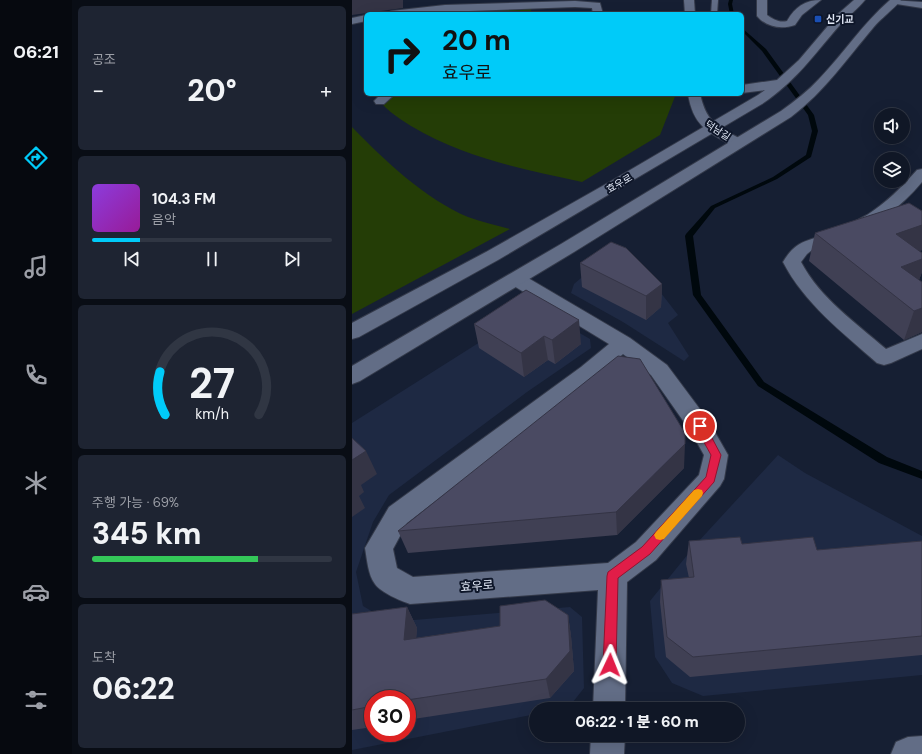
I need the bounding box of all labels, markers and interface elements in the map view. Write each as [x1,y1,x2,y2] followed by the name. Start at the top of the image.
[826,13,854,26] place label: 신기교
[813,14,823,24] marker: 신기교
[442,22,511,59] text: 20 m
[376,28,428,80] icon: right
[13,40,59,64] text: 06:21
[92,51,116,68] text: 공조
[442,61,492,85] text: 효우로
[187,71,237,110] text: 20°
[92,76,104,105] text: −
[320,76,332,105] text: +
[874,108,910,188] map controls
[874,108,910,144] button: sound
[703,117,733,143] street label: 덕남길
[22,144,50,172] icon: directions
[874,152,910,188] button: layers
[604,171,634,196] street label: 효우로
[152,189,216,209] text: 104.3 FM
[152,211,176,228] text: 음악
[121,248,143,270] icon: previous
[201,248,223,270] icon: pause
[281,248,303,270] icon: next
[22,253,50,281] icon: music
[189,357,235,411] text: 27
[22,361,50,389] icon: phone
[195,405,229,423] text: km/h
[683,409,717,443] pin
[689,415,711,437] icon: arrive
[22,469,50,497] icon: climate
[92,494,179,511] text: 주행 가능 · 69%
[92,514,201,553] text: 345 km
[460,577,494,595] street label: 효우로
[22,578,50,606] icon: car
[589,644,631,686] position arrow
[92,649,116,666] text: 도착
[92,669,175,708] text: 06:22
[22,686,50,714] icon: filters
[364,690,416,742] speed limit sign: 30
[575,712,699,732] text: 06:22 · 1 분 · 60 m

